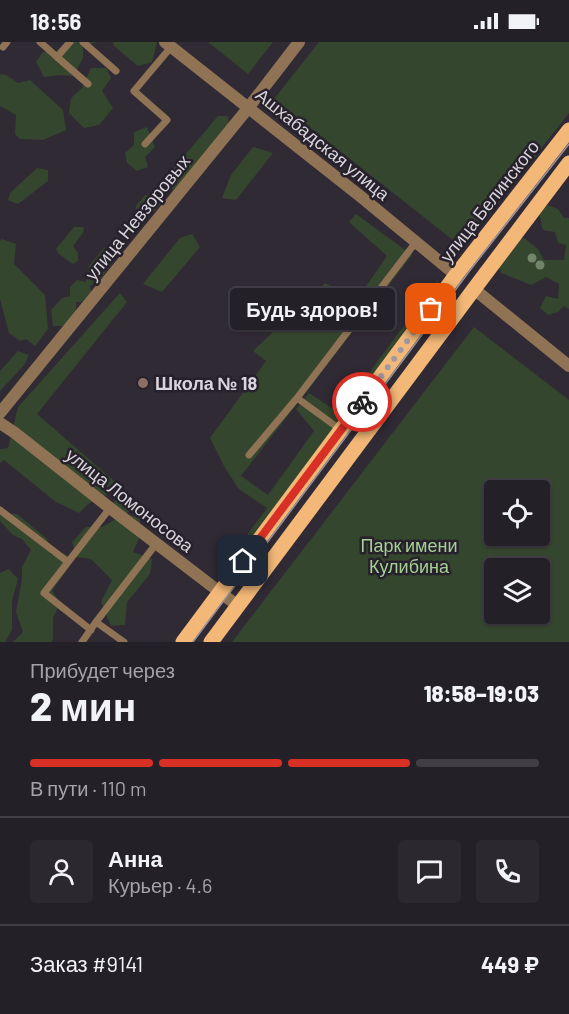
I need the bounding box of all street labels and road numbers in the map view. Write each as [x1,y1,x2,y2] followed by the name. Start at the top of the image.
[252,83,395,205] street label: Ашхабадская улица
[435,136,543,266] street label: улица Белинского
[80,150,194,284] street label: улица Невзоровых
[62,443,199,557] street label: улица Ломоносова

